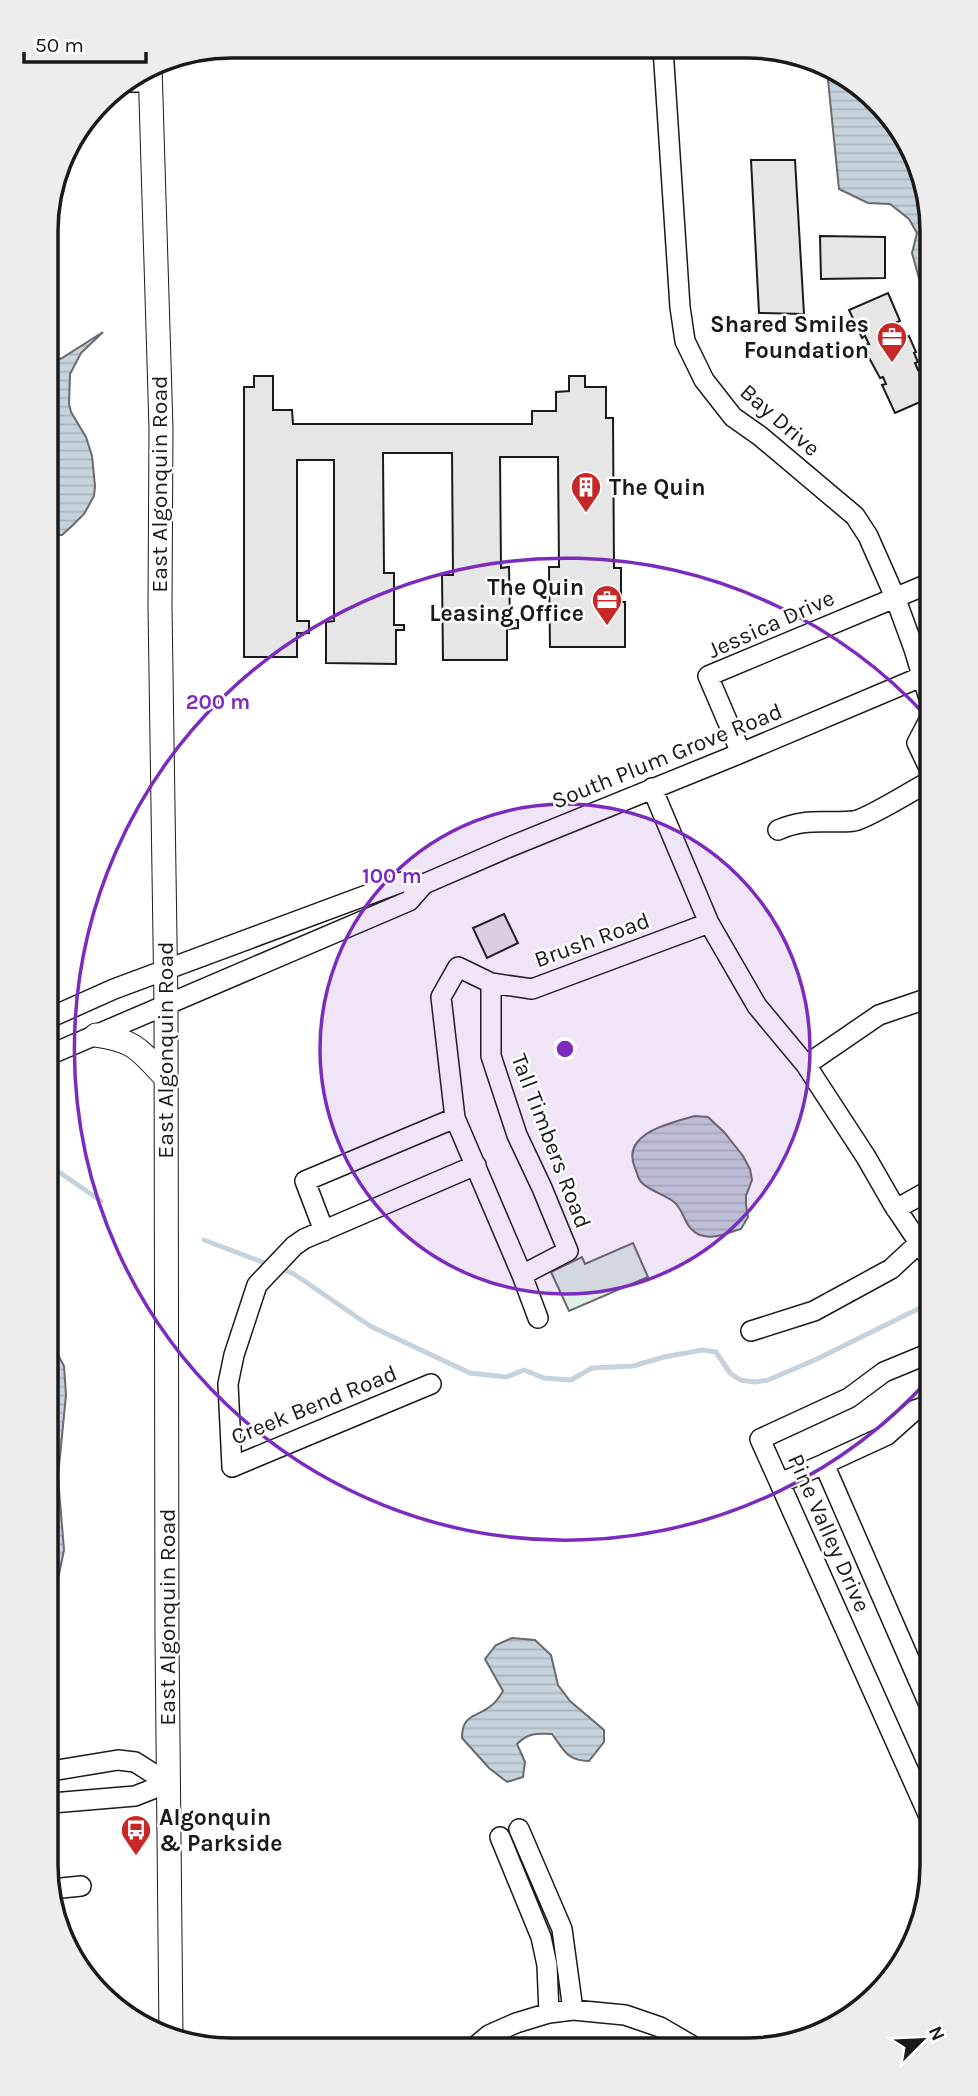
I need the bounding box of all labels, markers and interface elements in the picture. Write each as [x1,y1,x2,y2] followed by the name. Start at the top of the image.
[24,21,147,65] scale bar
[35,33,84,57] text: 50 m
[710,311,869,364] place label: Shared Smiles Foundation
[875,320,909,364] office icon: Shared Smiles Foundation
[146,375,173,593] street label: East Algonquin Road
[735,378,825,462] street label: Bay Drive
[569,470,603,514] building icon: The Quin
[609,474,706,501] place label: The Quin
[429,574,584,627] place label: The Quin Leasing Office
[590,583,624,627] office icon: The Quin Leasing Office
[703,584,839,664] street label: Jessica Drive
[186,690,250,714] text: 200 m
[548,697,786,815] street label: South Plum Grove Road
[362,864,422,888] text: 100 m
[531,907,653,973] street label: Brush Road
[152,941,179,1159] street label: East Algonquin Road
[553,1037,577,1061] centre of rings
[505,1050,597,1232] street label: Tall Timbers Road
[227,1359,401,1451] street label: Creek Bend Road
[782,1450,876,1616] street label: Pine Valley Drive
[154,1508,181,1726] street label: East Algonquin Road
[159,1804,282,1857] place label: Algonquin & Parkside
[119,1813,153,1857] bus stop icon: Algonquin & Parkside
[887,2005,957,2075] north arrow
[924,2023,949,2044] text: N

